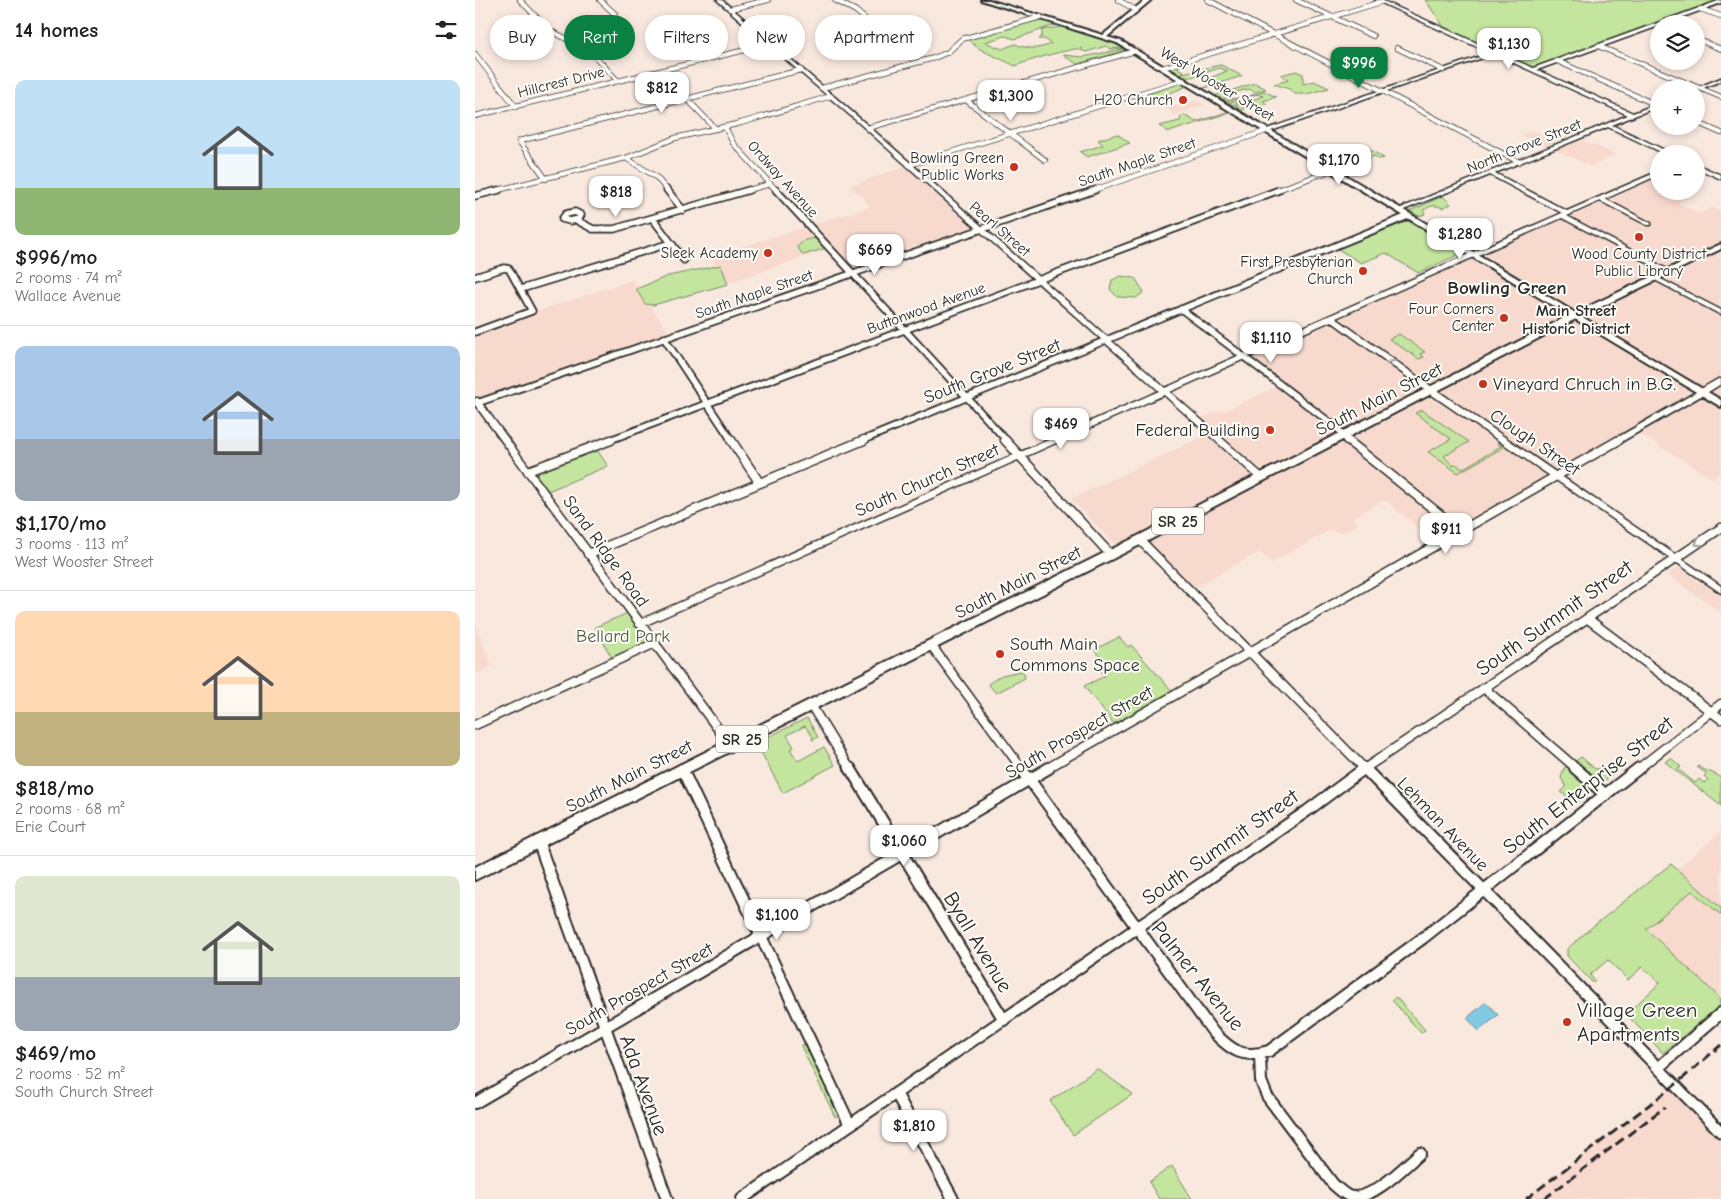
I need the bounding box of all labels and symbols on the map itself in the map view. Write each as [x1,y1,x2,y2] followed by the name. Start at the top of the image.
[1468,28,1550,70] pin: $1,130
[1157,43,1278,125] street label: West Wooster Street
[1329,46,1389,89] pin: $996
[516,62,607,102] street label: Hillcrest Drive
[632,72,692,114] pin: $812
[970,80,1052,122] pin: $1,300
[1094,91,1173,109] place label: H2O Church
[1177,94,1189,106] marker: H2O Church
[1464,115,1584,177] street label: North Grove Street
[1076,133,1199,191] street label: South Maple Street
[744,137,822,221] street label: Ordway Avenue
[1298,144,1380,186] pin: $1,170
[910,149,1004,184] place label: Bowling Green Public Works
[1008,161,1020,173] marker: Bowling Green Public Works
[586,176,646,218] pin: $818
[966,198,1035,261] street label: Pearl Street
[1419,218,1501,260] pin: $1,280
[1633,231,1645,243] marker: Wood County District Public Library
[845,234,905,276] pin: $669
[661,244,758,262] place label: Sleek Academy
[1572,245,1707,280] place label: Wood County District Public Library
[762,247,774,259] marker: Sleek Academy
[1240,253,1353,288] place label: First Presbyterian Church
[693,265,816,323] street label: South Maple Street
[1357,265,1369,277] marker: First Presbyterian Church
[1447,277,1567,299] district label: Bowling Green
[864,278,988,338] street label: Buttonwood Avenue
[1409,300,1494,335] place label: Four Corners Center
[1522,302,1631,338] district label: Main Street Historic District
[1498,312,1510,324] marker: Four Corners Center
[1230,322,1312,364] pin: $1,110
[921,334,1064,409] street label: South Grove Street
[1313,358,1447,440] street label: South Main Street
[1388,360,1398,369] one-way arrow
[1493,374,1676,395] place label: Vineyard Chruch in B.G.
[1477,378,1489,390] marker: Vineyard Chruch in B.G.
[1486,405,1584,481] street label: Clough Street
[1031,408,1091,450] pin: $469
[1136,420,1260,441] place label: Federal Building
[1264,424,1276,436] marker: Federal Building
[852,439,1003,522] street label: South Church Street
[558,492,653,611] street label: Sand Ridge Road
[1152,508,1204,534] road number: SR 25
[1416,512,1476,555] pin: $911
[1694,537,1704,546] one-way arrow
[952,541,1086,623] street label: South Main Street
[1471,555,1638,681] street label: South Summit Street
[576,626,670,647] park label: Bellard Park
[1010,634,1140,676] place label: South Main Commons Space
[994,648,1006,660] marker: South Main Commons Space
[1002,681,1157,783] street label: South Prospect Street
[1498,711,1679,859] street label: South Enterprise Street
[716,726,768,752] road number: SR 25
[563,735,697,817] street label: South Main Street
[1393,773,1493,876] street label: Lehman Avenue
[1137,784,1304,910] street label: South Summit Street
[863,824,945,867] pin: $1,060
[939,887,1017,997] street label: Byall Avenue
[736,898,818,941] pin: $1,100
[1147,917,1249,1035] street label: Palmer Avenue
[562,938,717,1040] street label: South Prospect Street
[1577,998,1697,1046] place label: Village Green Apartments
[1561,1016,1573,1028] marker: Village Green Apartments
[615,1031,673,1139] street label: Ada Avenue
[873,1110,955,1152] pin: $1,810

